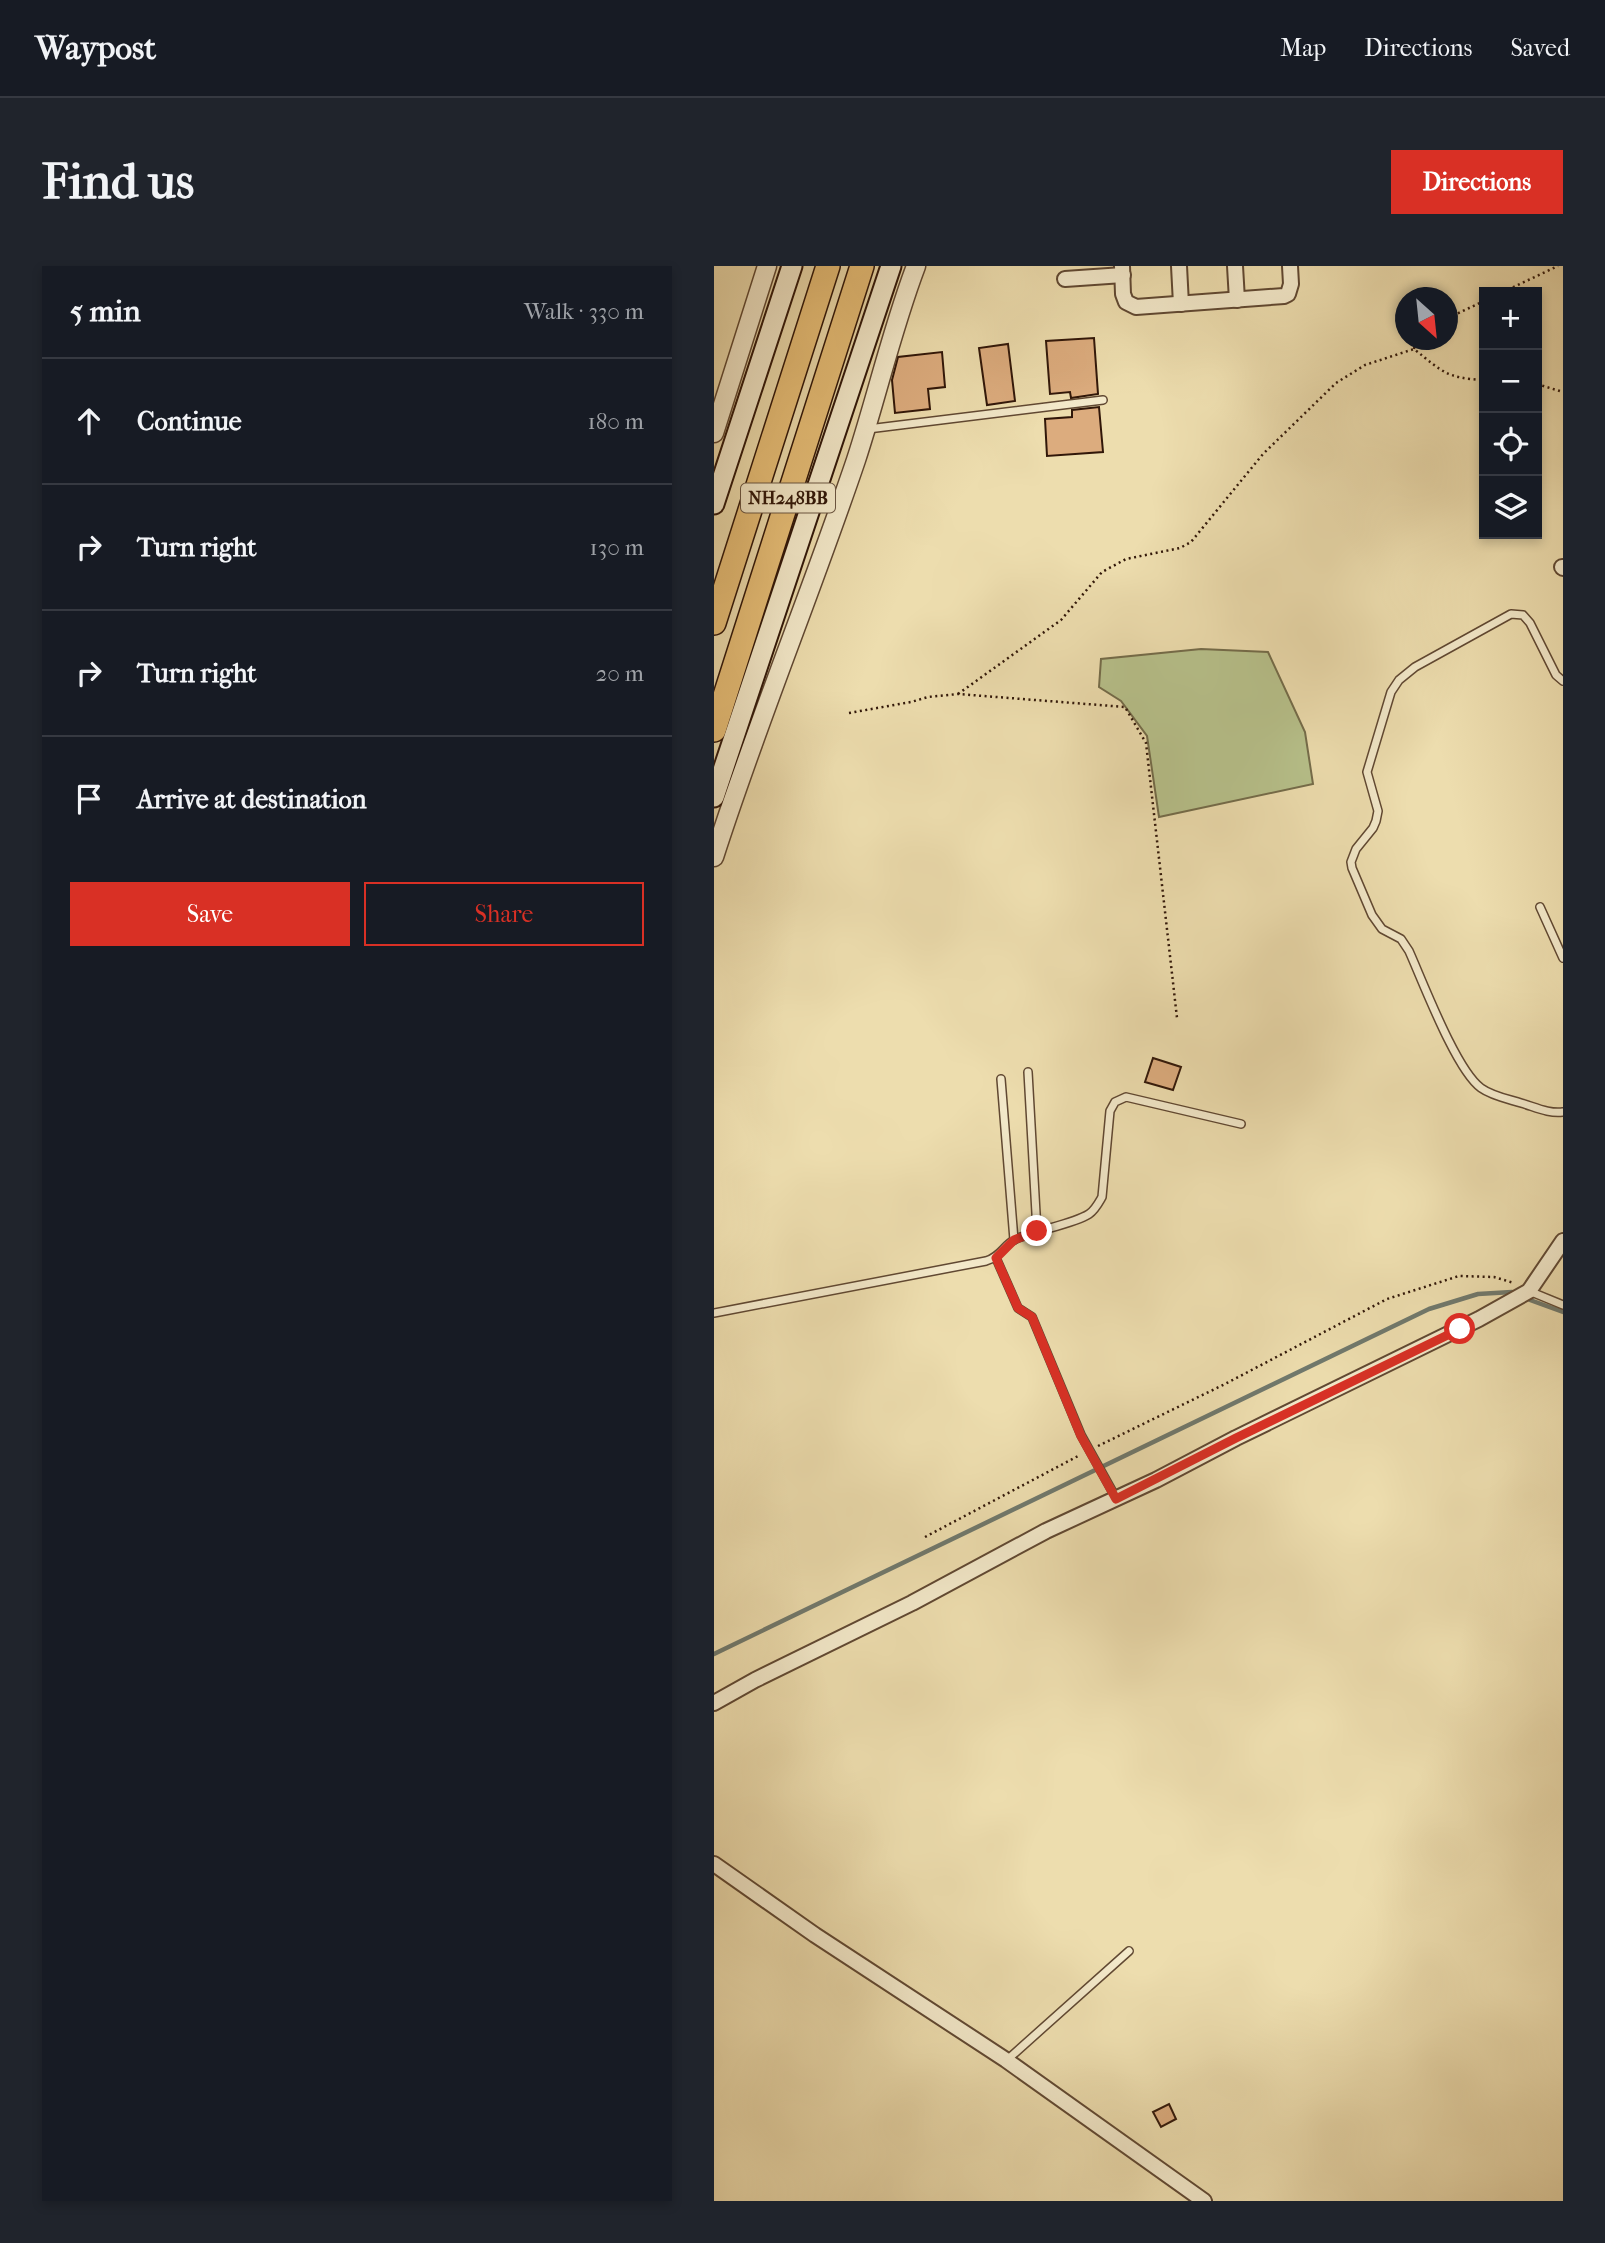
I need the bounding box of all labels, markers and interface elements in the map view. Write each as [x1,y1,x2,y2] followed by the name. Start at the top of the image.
[35,29,156,68] text: Waypost
[1280,34,1326,62] text: Map
[1364,34,1472,62] text: Directions
[1510,34,1570,62] text: Saved
[1391,150,1563,214] button: Directions
[42,153,194,211] text: Find us
[1395,287,1458,350] north arrow
[1479,287,1542,539] map controls
[1479,287,1542,350] button: +
[70,294,141,329] text: 5 min
[524,298,644,325] text: Walk · 330 m
[1479,350,1542,413] button: −
[70,402,108,440] icon: ahead
[137,406,242,437] text: Continue
[587,408,644,435] text: 180 m
[1479,413,1542,476] button: locate
[1479,476,1542,539] button: layers
[741,484,835,512] road number: NH248BB
[70,528,108,566] icon: right
[137,532,257,563] text: Turn right
[590,534,644,561] text: 130 m
[70,654,108,692] icon: right
[137,658,257,689] text: Turn right
[595,660,644,687] text: 20 m
[70,780,108,818] icon: arrive
[137,784,367,815] text: Arrive at destination
[70,882,350,946] button: Save
[364,882,644,946] button: Share
[1021,1215,1052,1246] route end
[1444,1313,1475,1344] route start

